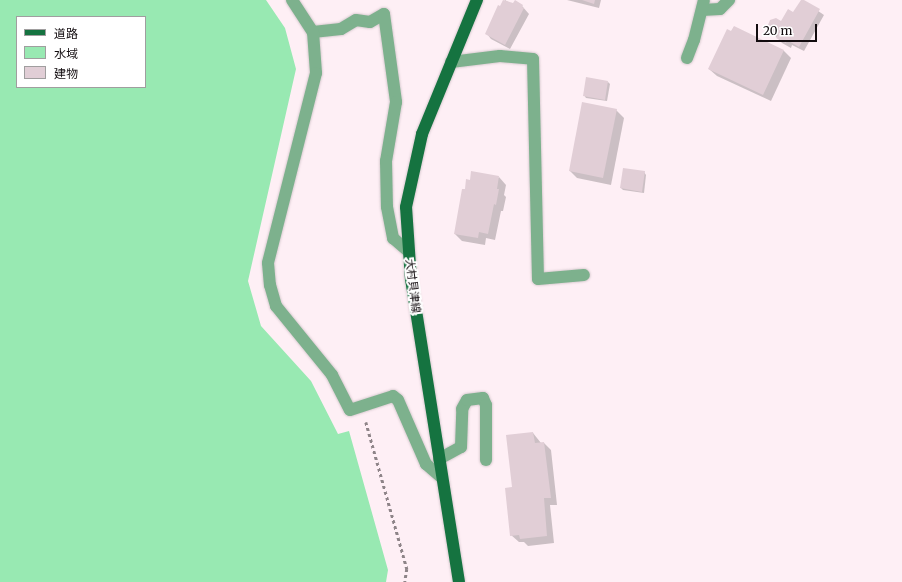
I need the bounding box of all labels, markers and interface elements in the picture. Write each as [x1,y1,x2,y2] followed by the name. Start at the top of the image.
[16,16,146,88] legend
[758,16,819,42] scale bar
[763,23,792,38] text: 20 m
[54,26,78,41] text: 道路
[54,46,78,61] text: 水域
[54,66,78,81] text: 建物
[403,258,423,314] street label: 大村貝津線

